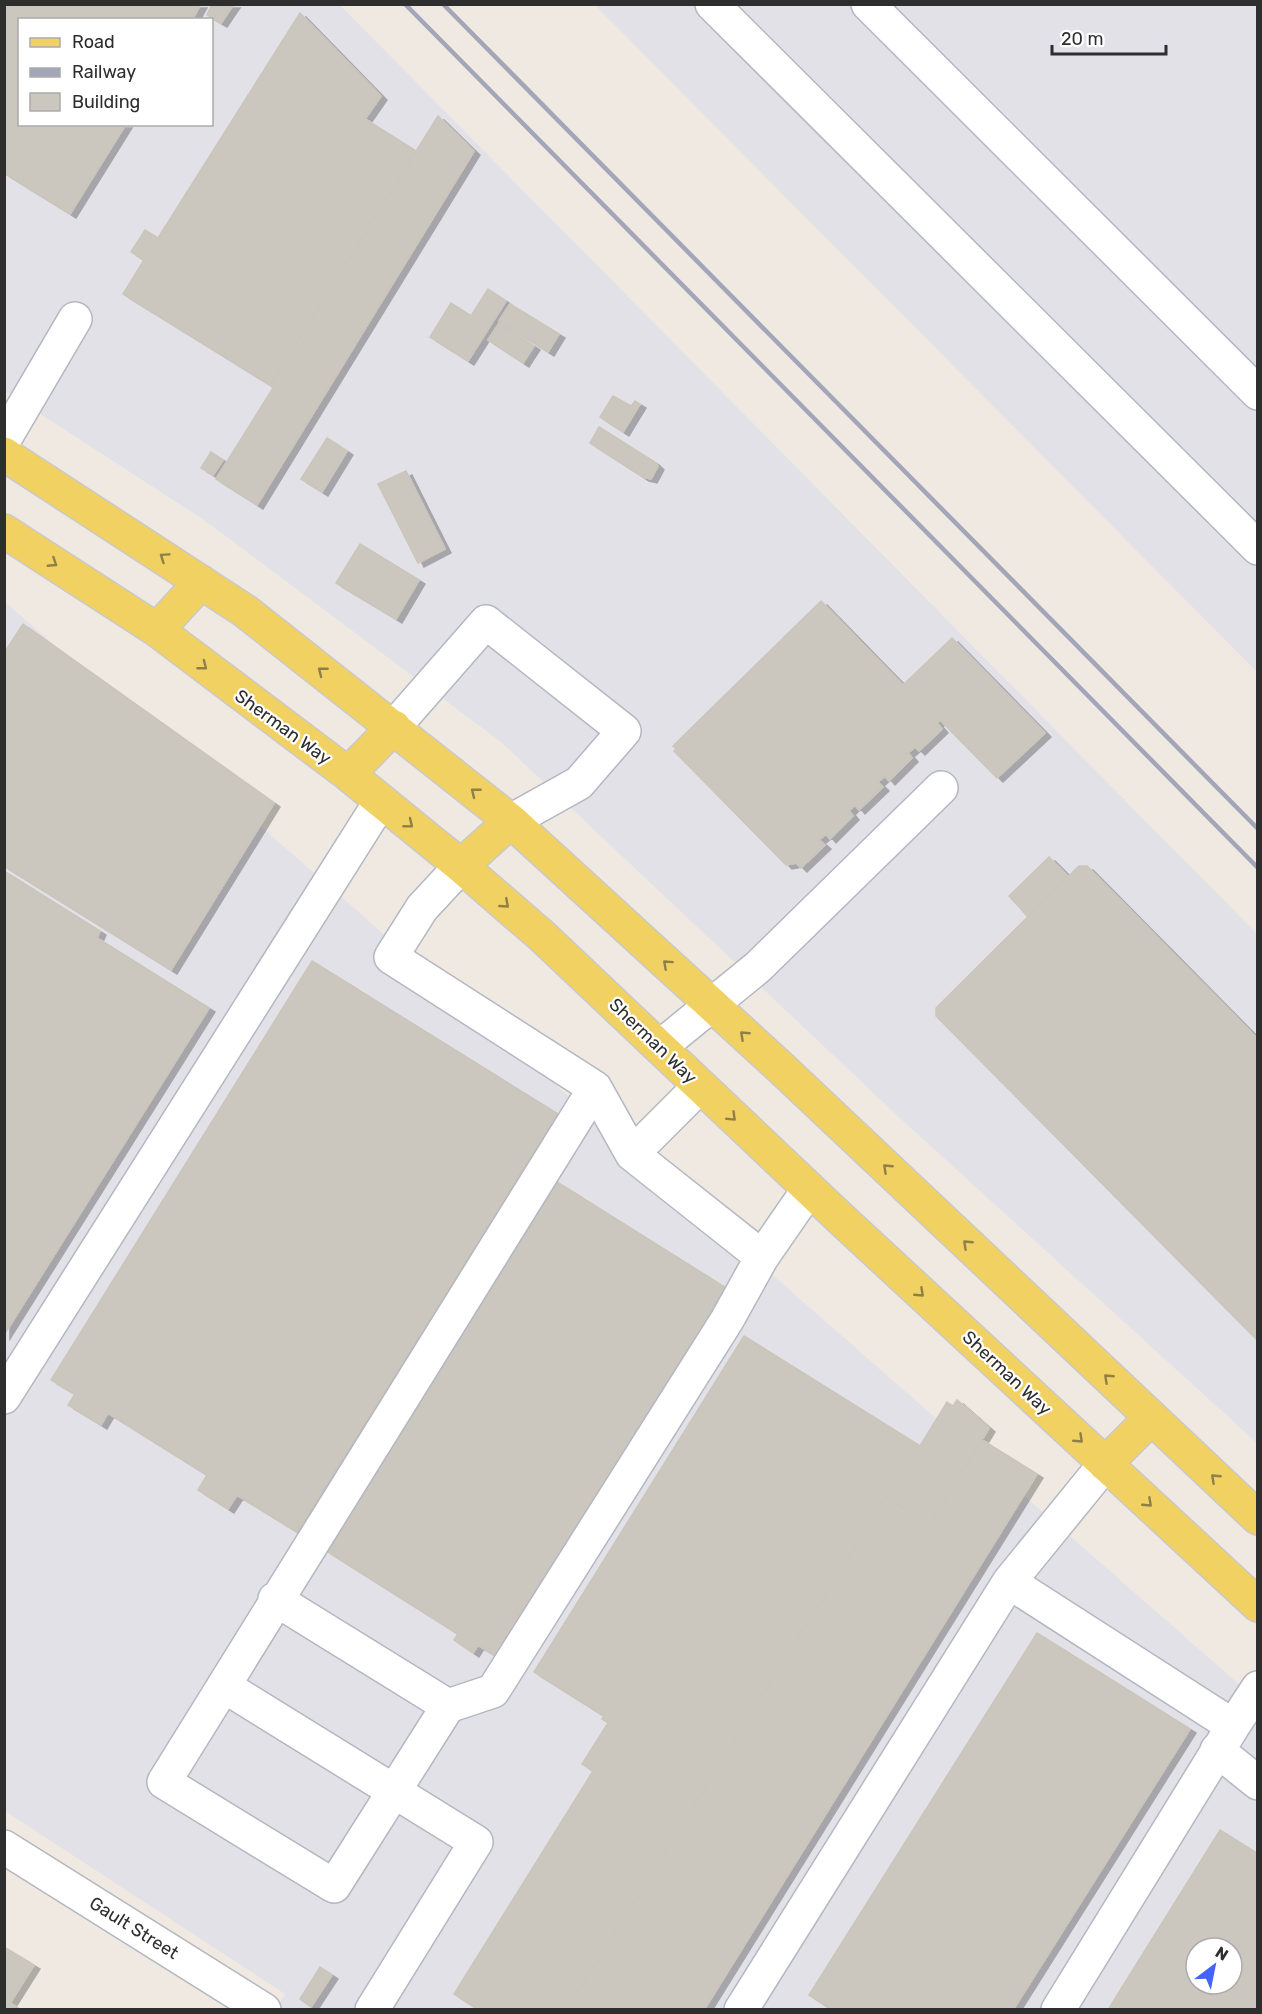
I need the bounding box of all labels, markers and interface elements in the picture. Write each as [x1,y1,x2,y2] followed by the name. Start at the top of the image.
[18,18,213,126] legend
[1052,18,1166,56] scale bar
[1061,28,1103,50] text: 20 m
[72,31,115,53] text: Road
[72,61,136,83] text: Railway
[72,91,140,113] text: Building
[159,553,170,564] one-way arrow
[47,556,58,567] one-way arrow
[196,659,207,670] one-way arrow
[318,667,329,678] one-way arrow
[231,685,336,769] street label: Sherman Way
[471,788,482,799] one-way arrow
[402,817,413,828] one-way arrow
[498,897,509,908] one-way arrow
[663,960,674,971] one-way arrow
[604,994,702,1088] street label: Sherman Way
[741,1031,751,1042] one-way arrow
[726,1110,736,1121] one-way arrow
[883,1164,893,1175] one-way arrow
[963,1240,974,1251] one-way arrow
[913,1285,924,1296] one-way arrow
[958,1326,1056,1420] street label: Sherman Way
[1105,1374,1116,1385] one-way arrow
[1071,1432,1082,1443] one-way arrow
[1211,1475,1222,1486] one-way arrow
[1141,1496,1151,1507] one-way arrow
[85,1892,183,1964] street label: Gault Street
[1184,1936,1244,1996] north arrow
[1212,1943,1232,1965] text: N

